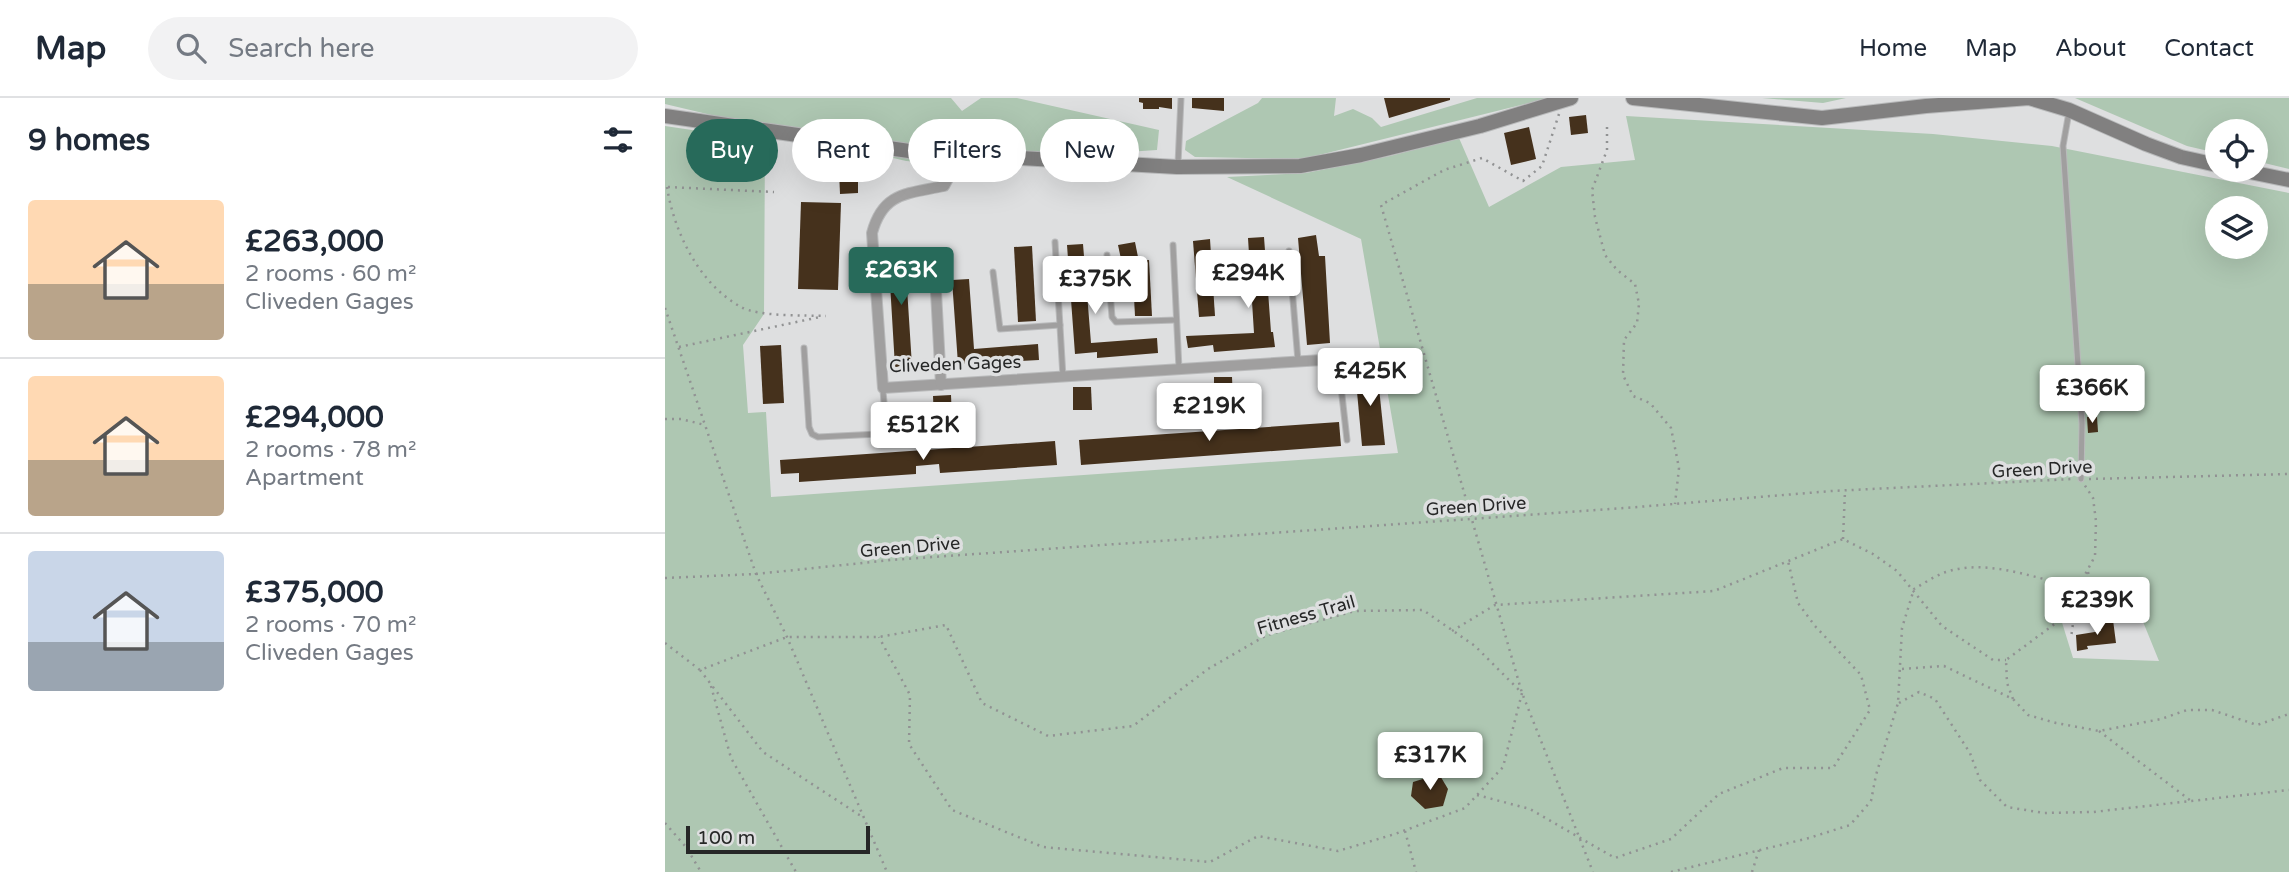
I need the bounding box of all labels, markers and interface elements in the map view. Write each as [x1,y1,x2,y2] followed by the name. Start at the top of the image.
[148,17,638,80] search box
[35,29,106,68] text: Map
[172,29,210,67] icon: search
[228,33,374,64] text: Search here
[1859,34,1927,63] text: Home
[1965,34,2017,63] text: Map
[2055,34,2126,63] text: About
[2164,34,2254,63] text: Contact
[686,119,778,182] chip: Buy
[792,119,894,182] chip: Rent
[908,119,1026,182] chip: Filters
[1040,119,1139,182] chip: New
[2205,119,2268,259] map controls
[2205,119,2268,182] button: locate
[599,121,637,159] icon: filters
[28,122,150,159] text: 9 homes
[2205,196,2268,259] button: layers
[245,223,384,260] text: £263,000
[84,228,168,312] icon: home
[852,248,950,307] pin: £263K
[1199,250,1297,310] pin: £294K
[865,256,937,284] text: £263K
[1046,256,1144,316] pin: £375K
[1212,259,1284,287] text: £294K
[245,260,416,288] text: 2 rooms · 60 m²
[1059,265,1131,293] text: £375K
[245,288,414,316] text: Cliveden Gages
[1321,348,1419,408] pin: £425K
[889,351,1021,377] street label: Cliveden Gages
[1334,357,1406,385] text: £425K
[2043,366,2141,425] pin: £366K
[2056,374,2128,402] text: £366K
[1160,384,1258,443] pin: £219K
[1173,392,1245,420] text: £219K
[245,399,384,436] text: £294,000
[874,402,972,462] pin: £512K
[84,404,168,488] icon: home
[887,411,959,439] text: £512K
[245,436,416,464] text: 2 rooms · 78 m²
[1991,455,2093,483] street label: Green Drive
[245,464,364,492] text: Apartment
[1425,492,1527,520] street label: Green Drive
[859,532,961,562] street label: Green Drive
[245,574,384,611] text: £375,000
[2048,578,2146,637] pin: £239K
[84,579,168,663] icon: home
[2061,586,2133,614] text: £239K
[1254,590,1358,640] street label: Fitness Trail
[245,611,416,639] text: 2 rooms · 70 m²
[245,639,414,667] text: Cliveden Gages
[1381,732,1479,792] pin: £317K
[1394,741,1466,769] text: £317K
[686,823,870,855] scale bar
[697,827,755,849] text: 100 m

